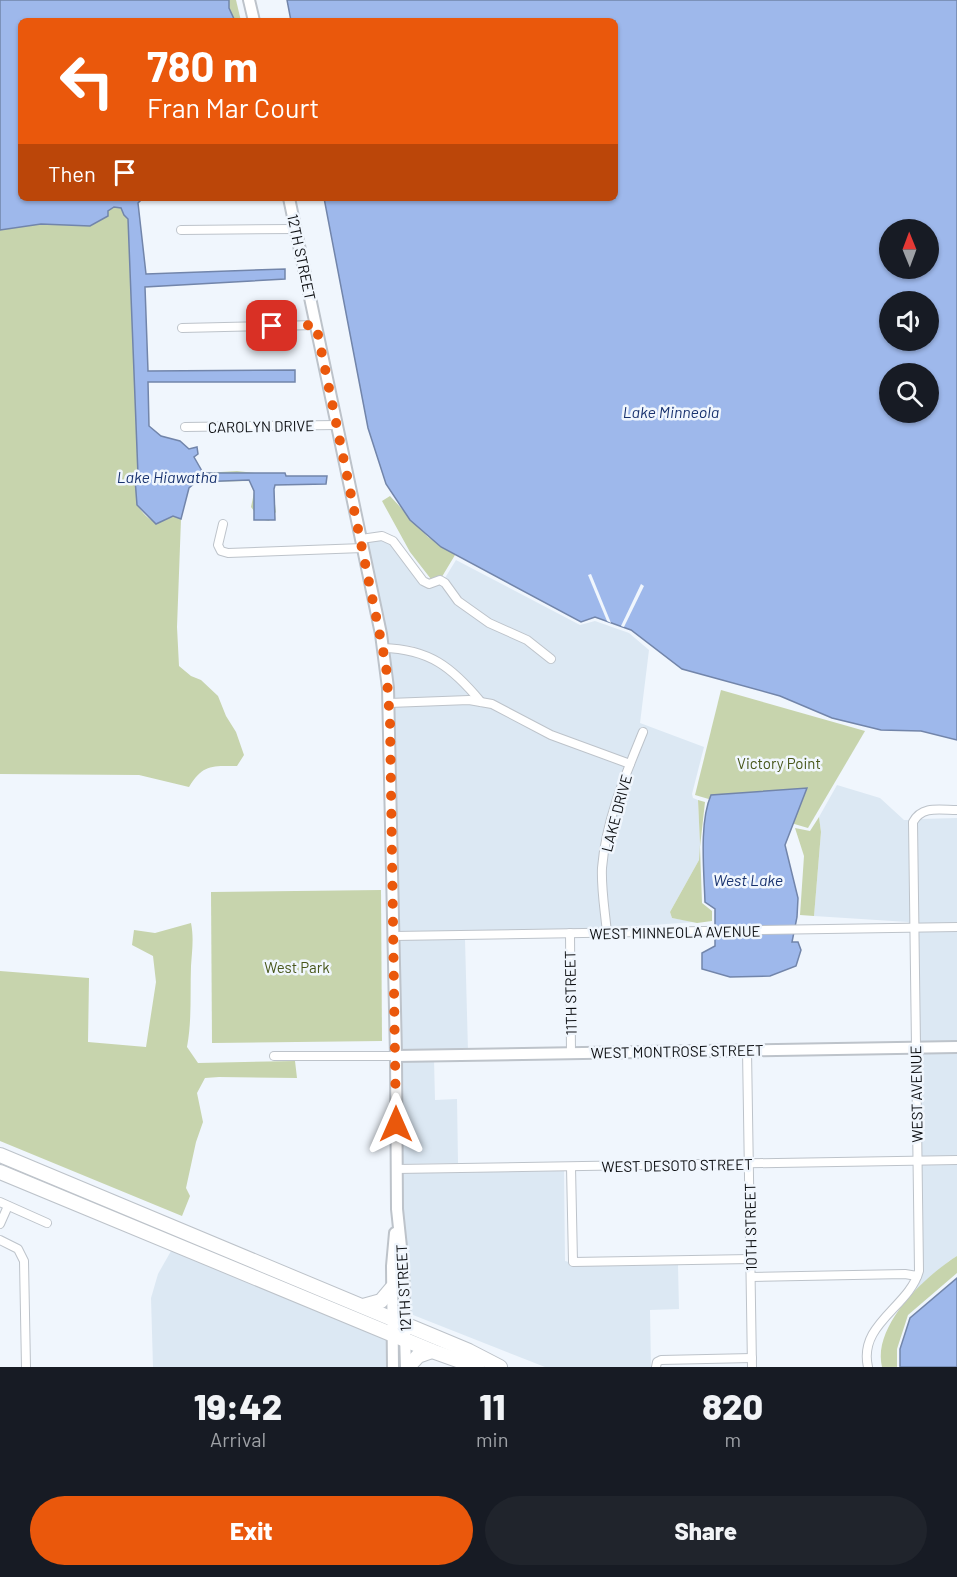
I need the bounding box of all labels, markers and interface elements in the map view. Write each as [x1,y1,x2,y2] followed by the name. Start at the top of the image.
[147,40,258,90] text: 780 m
[48,42,126,120] icon: left
[147,91,319,123] text: Fran Mar Court
[108,156,141,189] icon: arrive
[48,160,96,186] text: Then
[284,212,320,302] street label: 12TH STREET
[879,219,939,279] north arrow
[879,219,939,423] map controls
[879,291,939,351] button: sound
[246,300,297,351] pin
[255,309,288,342] icon: arrive
[879,363,939,423] button: search
[623,402,719,421] water label: Lake Minneola
[208,416,314,436] street label: CAROLYN DRIVE
[117,467,217,486] water label: Lake Hiawatha
[737,754,821,772] park label: Victory Point
[597,772,635,854] street label: LAKE DRIVE
[713,870,783,889] water label: West Lake
[589,922,761,942] street label: WEST MINNEOLA AVENUE
[560,950,580,1036] street label: 11TH STREET
[264,958,330,976] park label: West Park
[590,1040,764,1062] street label: WEST MONTROSE STREET
[906,1045,926,1143] street label: WEST AVENUE
[364,1092,428,1156] position arrow
[601,1155,753,1175] street label: WEST DESOTO STREET
[740,1183,760,1271] street label: 10TH STREET
[392,1244,414,1332] street label: 12TH STREET
[194,1384,282,1427] text: 19:42
[479,1384,505,1427] text: 11
[702,1384,763,1427] text: 820
[210,1427,266,1451] text: Arrival
[476,1427,509,1451] text: min
[724,1427,741,1451] text: m
[30,1496,473,1565] button: Exit
[485,1496,927,1565] button: Share

